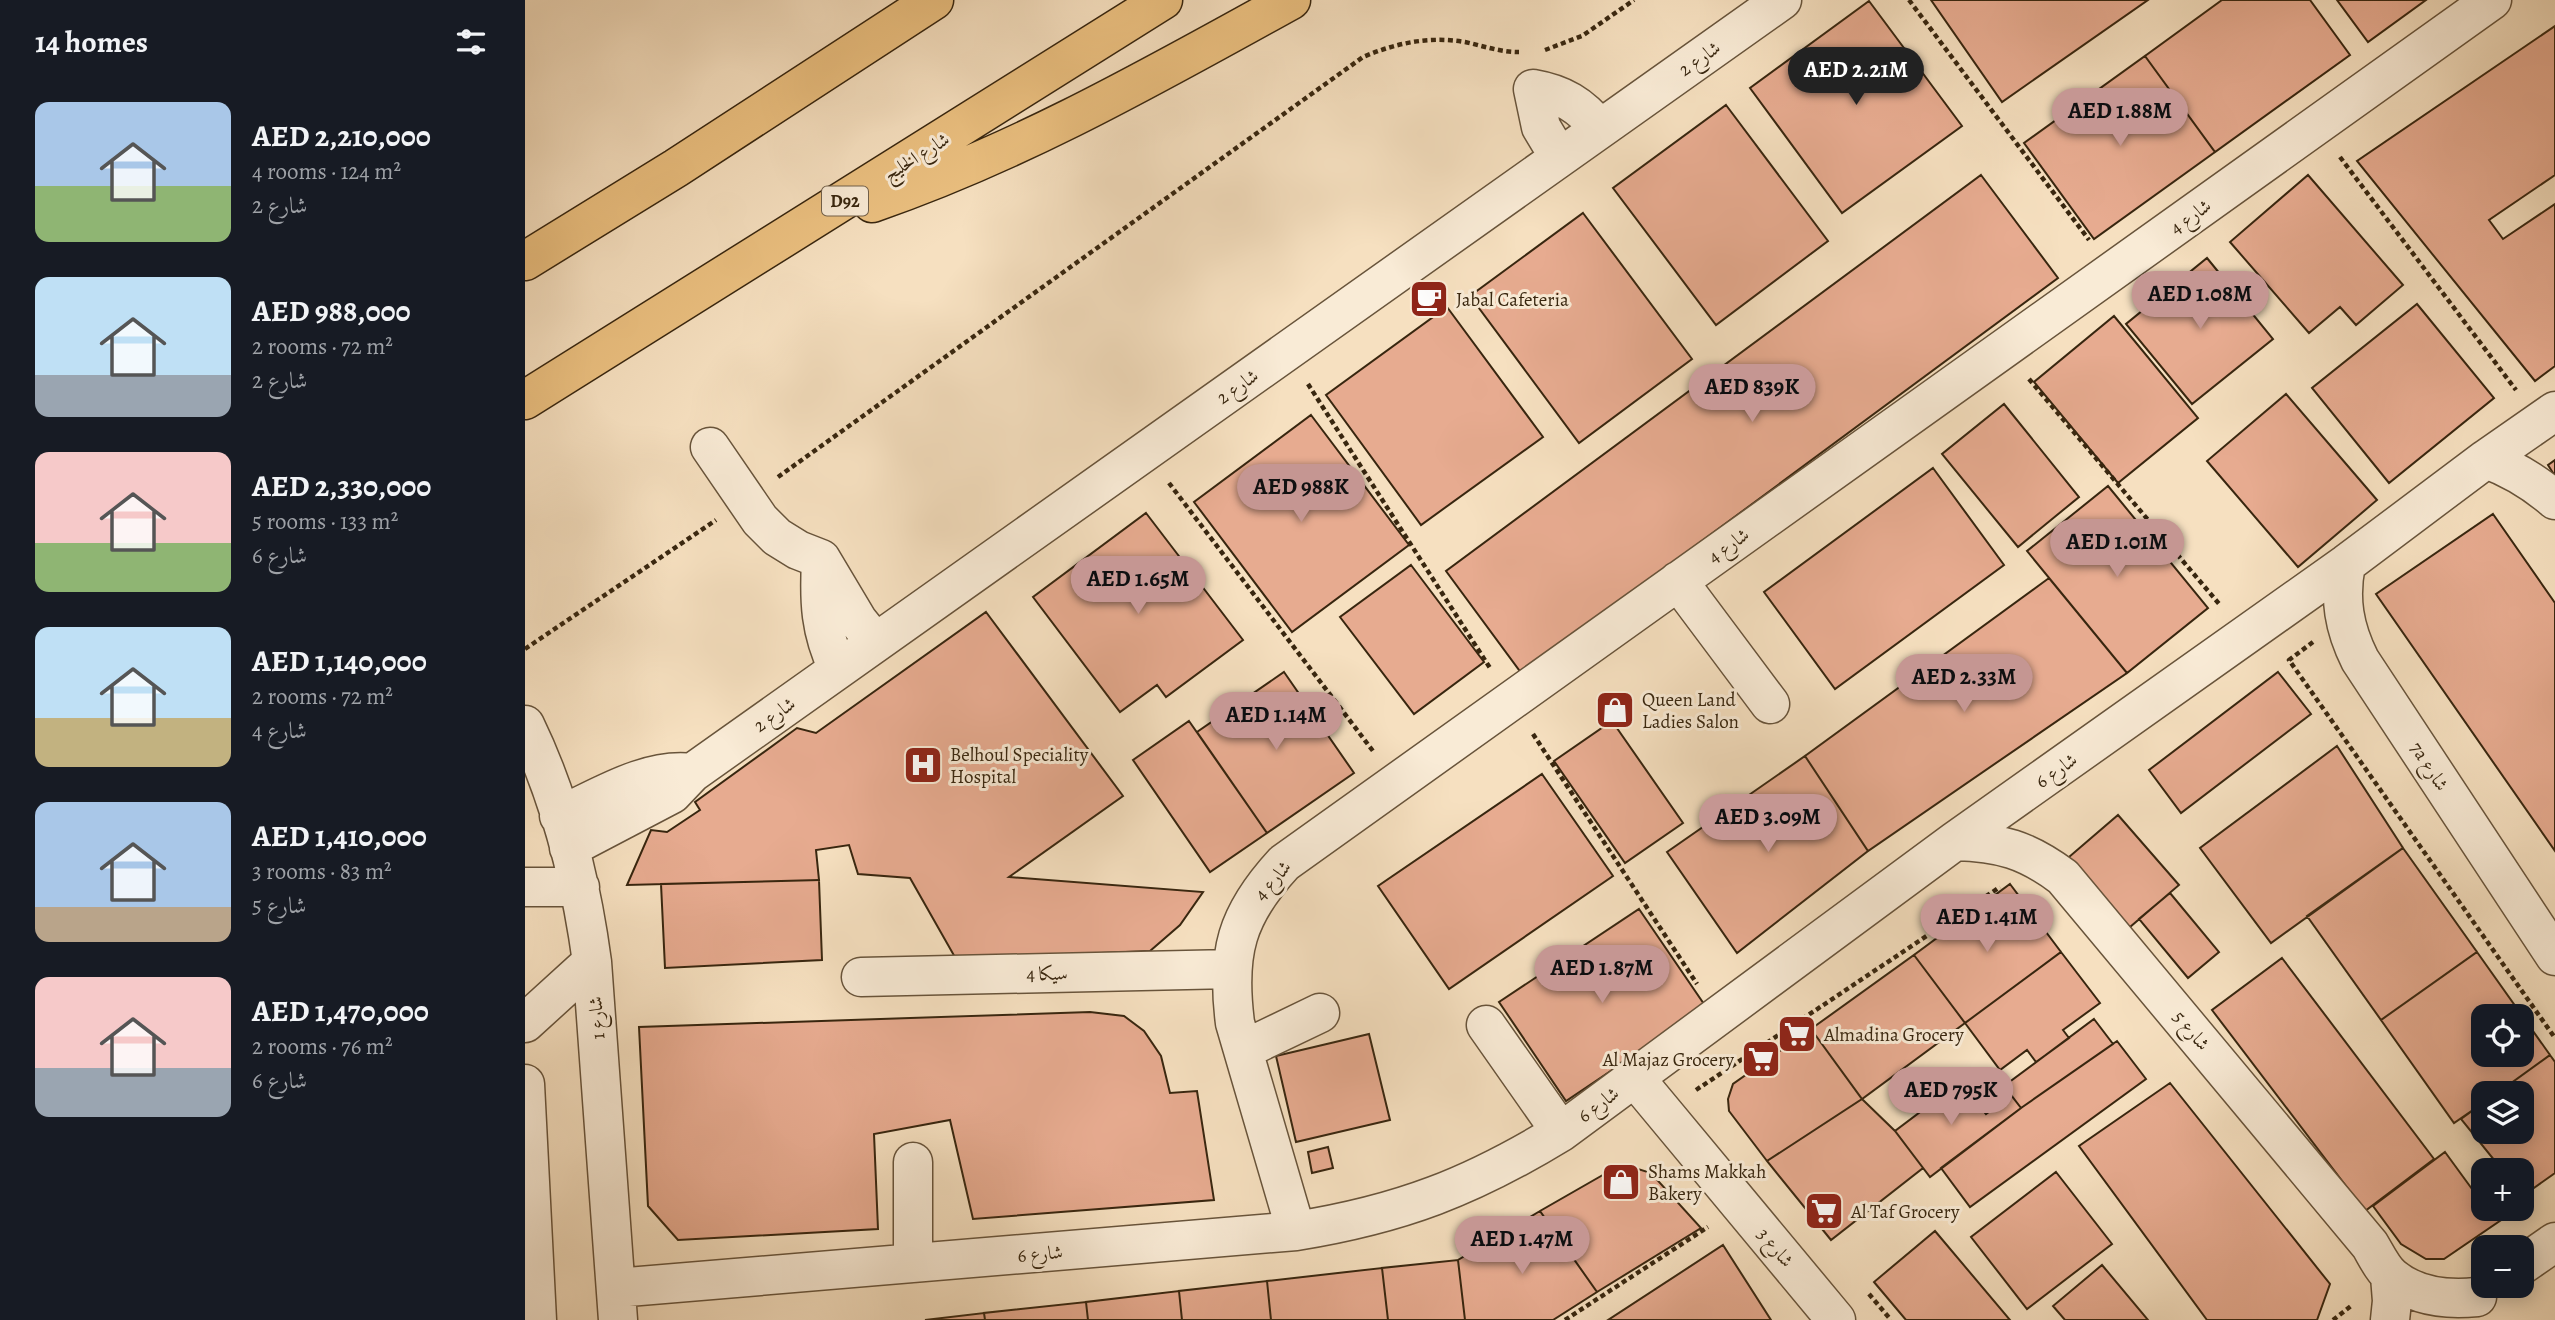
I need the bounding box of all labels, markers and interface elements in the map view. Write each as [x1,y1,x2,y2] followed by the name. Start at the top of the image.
[35,22,148,62] text: 14 homes
[452,23,490,61] icon: filters
[1673,35,1727,84] street label: شارع 2
[1776,48,1936,107] pin: AED 2.21M
[1804,54,1908,85] text: AED 2.21M
[2040,88,2200,148] pin: AED 1.88M
[2068,95,2172,126] text: AED 1.88M
[252,116,431,156] text: AED 2,210,000
[879,126,957,191] street label: شارع الخليج
[91,130,175,214] icon: home
[252,156,401,187] text: 4 rooms · 124 m²
[822,186,868,216] road number: D92
[252,190,307,221] text: شارع 2
[2165,193,2218,242] street label: شارع 4
[2120,272,2280,331] pin: AED 1.08M
[1408,278,1450,320] cafe icon: Jabal Cafeteria
[2148,278,2252,309] text: AED 1.08M
[1456,287,1569,313] place label: Jabal Cafeteria
[252,291,411,331] text: AED 988,000
[91,305,175,389] icon: home
[252,331,393,362] text: 2 rooms · 72 m²
[1211,363,1265,412] street label: شارع 2
[1680,364,1824,424] pin: AED 839K
[252,365,307,396] text: شارع 2
[1705,371,1799,402] text: AED 839K
[1229,464,1373,524] pin: AED 988K
[252,466,431,506] text: AED 2,330,000
[1253,471,1349,502] text: AED 988K
[91,480,175,564] icon: home
[252,506,398,537] text: 5 rooms · 133 m²
[2037,520,2197,579] pin: AED 1.01M
[1703,522,1756,571] street label: شارع 4
[2066,526,2168,557] text: AED 1.01M
[252,540,307,571] text: شارع 6
[1058,556,1218,616] pin: AED 1.65M
[1087,563,1189,594] text: AED 1.65M
[252,641,427,681] text: AED 1,140,000
[1884,654,2044,714] pin: AED 2.33M
[91,655,175,739] icon: home
[1912,661,2016,692] text: AED 2.33M
[252,681,393,712] text: 2 rooms · 72 m²
[1642,687,1739,735] place label: Queen Land Ladies Salon
[1594,689,1636,731] shop icon: Queen Land Ladies Salon
[748,691,802,740] street label: شارع 2
[1196,692,1356,752] pin: AED 1.14M
[1226,699,1327,730] text: AED 1.14M
[252,715,307,746] text: شارع 4
[2402,737,2455,797] street label: 7a شارع
[950,742,1089,790] place label: Belhoul Speciality Hospital
[902,744,944,786] hospital icon: Belhoul Speciality Hospital
[2030,747,2084,796] street label: شارع 6
[1688,794,1848,854] pin: AED 3.09M
[1715,801,1821,832] text: AED 3.09M
[252,816,427,856] text: AED 1,410,000
[91,830,175,914] icon: home
[1248,855,1299,908] street label: شارع 4
[252,856,392,887] text: 3 rooms · 83 m²
[252,890,306,921] text: شارع 5
[1907,894,2067,954] pin: AED 1.41M
[1937,901,2038,932] text: AED 1.41M
[1522,946,1682,1005] pin: AED 1.87M
[1551,952,1653,983] text: AED 1.87M
[1026,961,1068,987] street label: 4 سيكا
[252,991,429,1031] text: AED 1,470,000
[583,995,613,1040] street label: شارع 1
[2471,1004,2534,1298] map controls
[2471,1004,2534,1067] button: locate
[91,1005,175,1089] icon: home
[2165,1005,2216,1057] street label: شارع 5
[1776,1013,1818,1055] supermarket icon: Almadina Grocery
[1823,1022,1964,1048] place label: Almadina Grocery
[252,1031,393,1062] text: 2 rooms · 76 m²
[1740,1038,1782,1080] supermarket icon: Al Majaz Grocery
[1602,1047,1735,1073] place label: Al Majaz Grocery
[252,1065,307,1096] text: شارع 6
[1879,1068,2023,1127] pin: AED 795K
[1904,1074,1998,1105] text: AED 795K
[1573,1081,1626,1130] street label: شارع 6
[2471,1081,2534,1144] button: layers
[2471,1158,2534,1221] button: +
[1648,1159,1766,1207] place label: Shams Makkah Bakery
[1600,1161,1642,1203] shop icon: Shams Makkah Bakery
[1803,1190,1845,1232] supermarket icon: Al Taf Grocery
[1850,1199,1960,1225] place label: Al Taf Grocery
[1442,1216,1602,1276] pin: AED 1.47M
[1749,1222,1800,1274] street label: شارع 3
[1471,1223,1573,1254] text: AED 1.47M
[2471,1235,2534,1298] button: −
[1016,1239,1064,1271] street label: شارع 6

